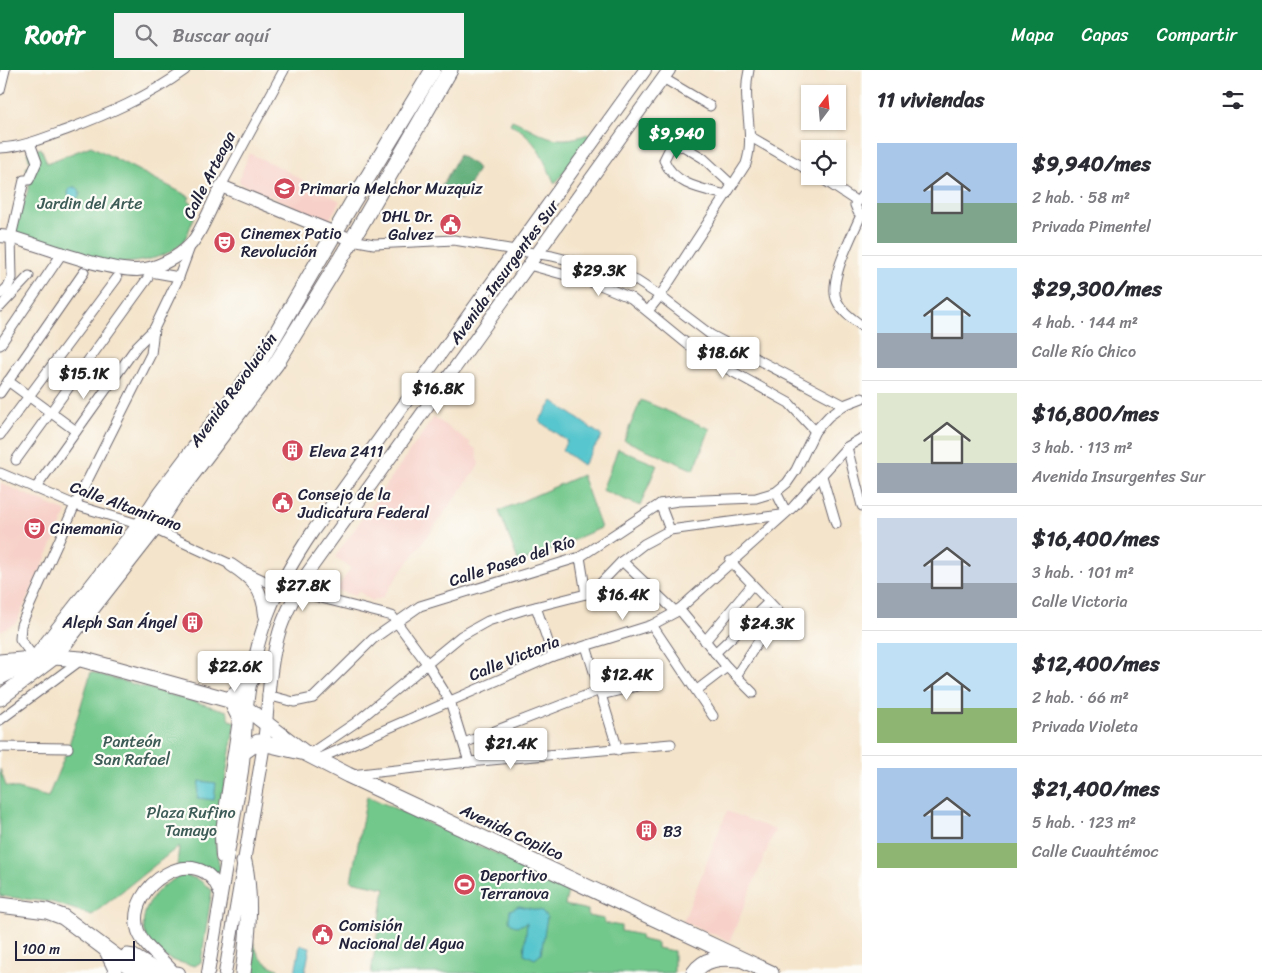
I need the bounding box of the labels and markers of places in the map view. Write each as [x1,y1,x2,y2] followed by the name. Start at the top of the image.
[636,118,718,160] pin: $9,940
[300,174,483,203] place label: Primaria Melchor Muzquiz
[272,176,296,200] school or university icon: Primaria Melchor Muzquiz
[382,202,434,249] place label: DHL Dr. Galvez
[438,213,462,237] public building icon: DHL Dr. Galvez
[241,219,342,266] place label: Cinemex Patio Revolución
[213,230,237,254] theatre icon: Cinemex Patio Revolución
[558,254,640,297] pin: $29.3K
[682,336,764,379] pin: $18.6K
[43,358,125,400] pin: $15.1K
[397,372,479,415] pin: $16.8K
[309,437,383,466] place label: Eleva 2411
[281,439,305,463] building icon: Eleva 2411
[297,480,429,527] place label: Consejo de la Judicatura Federal
[270,491,294,515] public building icon: Consejo de la Judicatura Federal
[50,514,124,543] place label: Cinemania
[22,516,46,540] theatre icon: Cinemania
[262,570,344,612] pin: $27.8K
[582,578,664,621] pin: $16.4K
[61,608,177,637] place label: Aleph San Ángel
[726,608,808,650] pin: $24.3K
[181,610,205,634] building icon: Aleph San Ángel
[194,650,276,693] pin: $22.6K
[586,658,668,701] pin: $12.4K
[470,728,552,770] pin: $21.4K
[663,817,682,846] place label: B3
[635,819,659,843] building icon: B3
[480,861,549,908] place label: Deportivo Terranova
[452,872,476,896] sports icon: Deportivo Terranova
[339,911,464,958] place label: Comisión Nacional del Agua
[311,922,335,946] public building icon: Comisión Nacional del Agua

